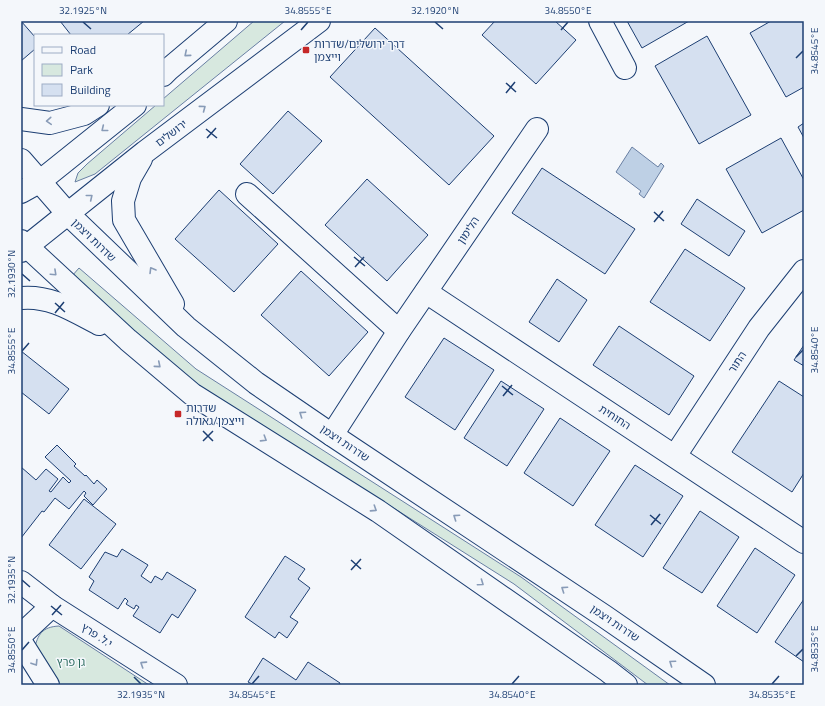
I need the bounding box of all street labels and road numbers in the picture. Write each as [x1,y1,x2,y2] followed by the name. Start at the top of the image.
[152,116,190,150] street label: ירושלים
[453,213,483,247] street label: הלימון
[68,215,120,265] street label: שדרות ויצמן
[724,348,750,376] street label: התור
[596,401,634,433] street label: החוחית
[317,421,373,465] street label: שדרות ויצמן
[587,601,643,645] street label: שדרות ויצמן
[78,619,116,651] street label: י.ל. פרץ

